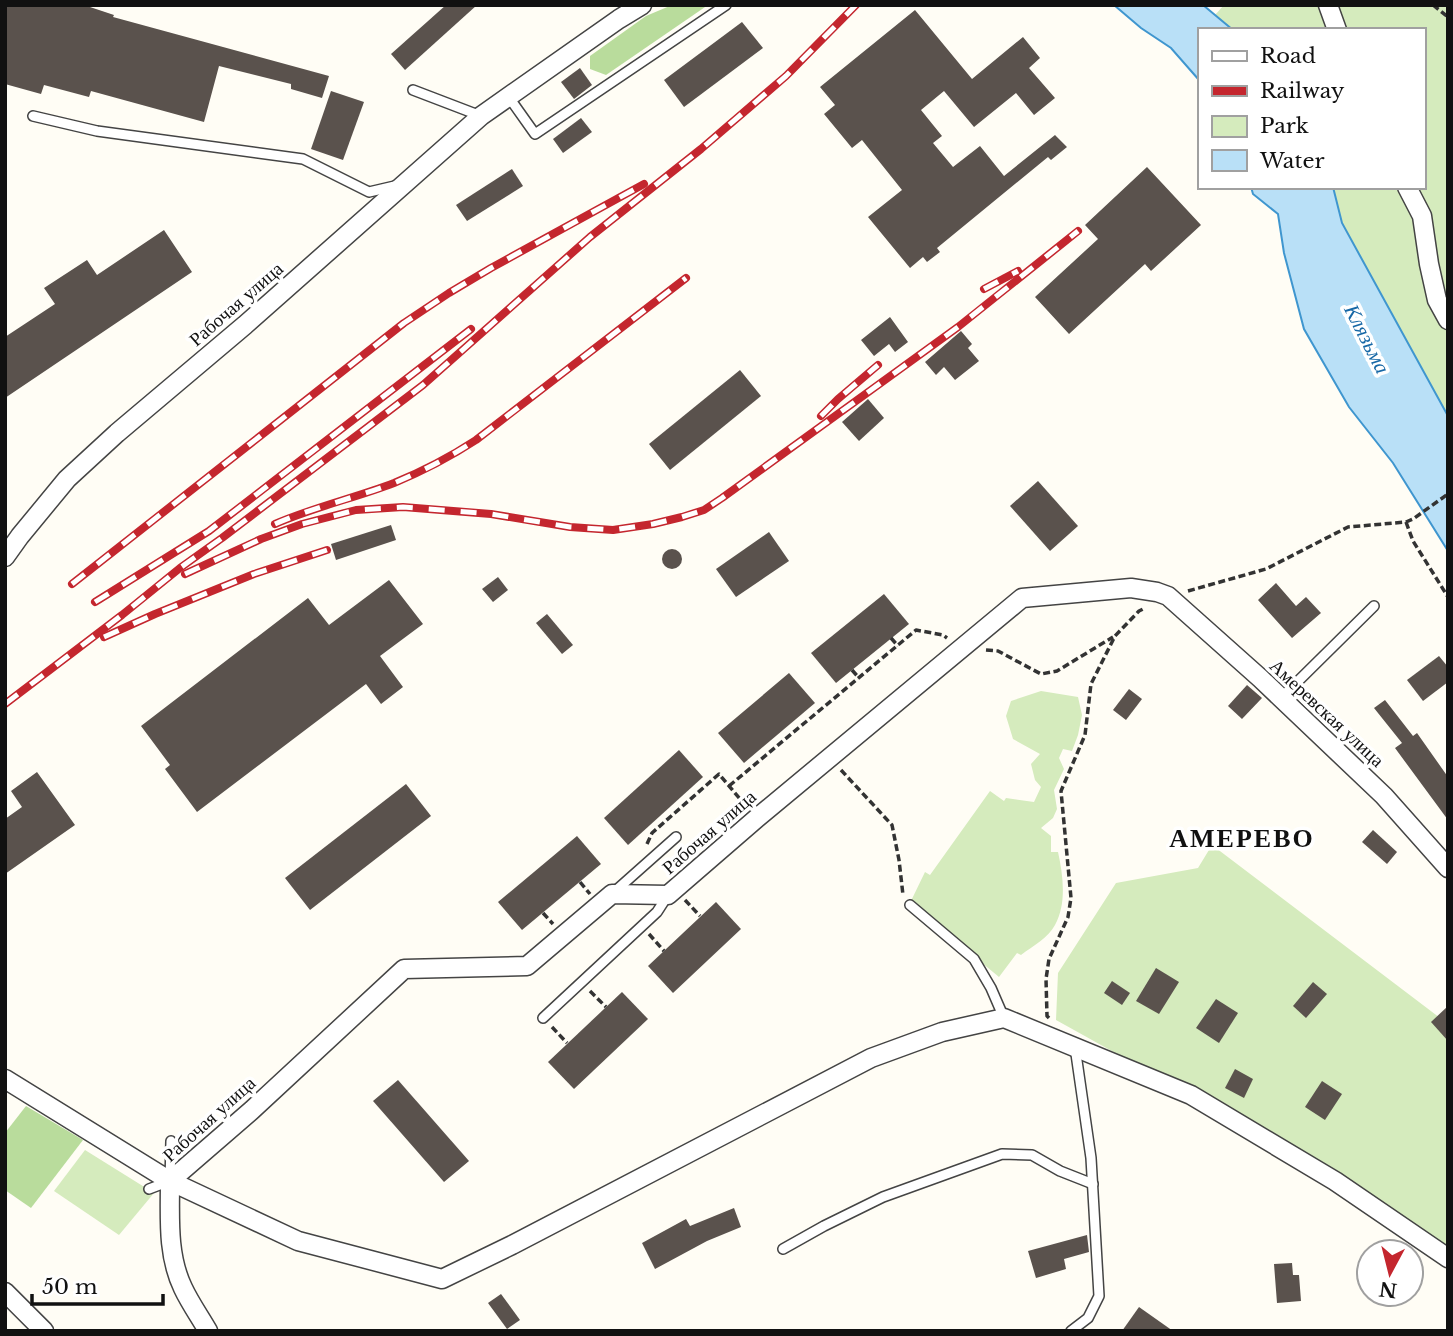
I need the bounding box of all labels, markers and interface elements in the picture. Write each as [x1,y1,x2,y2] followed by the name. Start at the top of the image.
[1198,28,1425,189] legend
[1260,43,1316,69] text: Road
[1260,78,1345,104] text: Railway
[1260,113,1309,139] text: Park
[1259,148,1324,174] text: Water
[184,257,288,351] street label: Рабочая улица
[1338,299,1395,378] water label: Клязьма
[1265,654,1389,772] street label: Амеревская улица
[657,785,761,879] street label: Рабочая улица
[1169,822,1315,854] district label: АМЕРЕВО
[158,1071,261,1167] street label: Рабочая улица
[1355,1238,1425,1308] north arrow
[32,1262,163,1306] scale bar
[42,1274,98,1300] text: 50 m
[1378,1277,1398,1302] text: N

